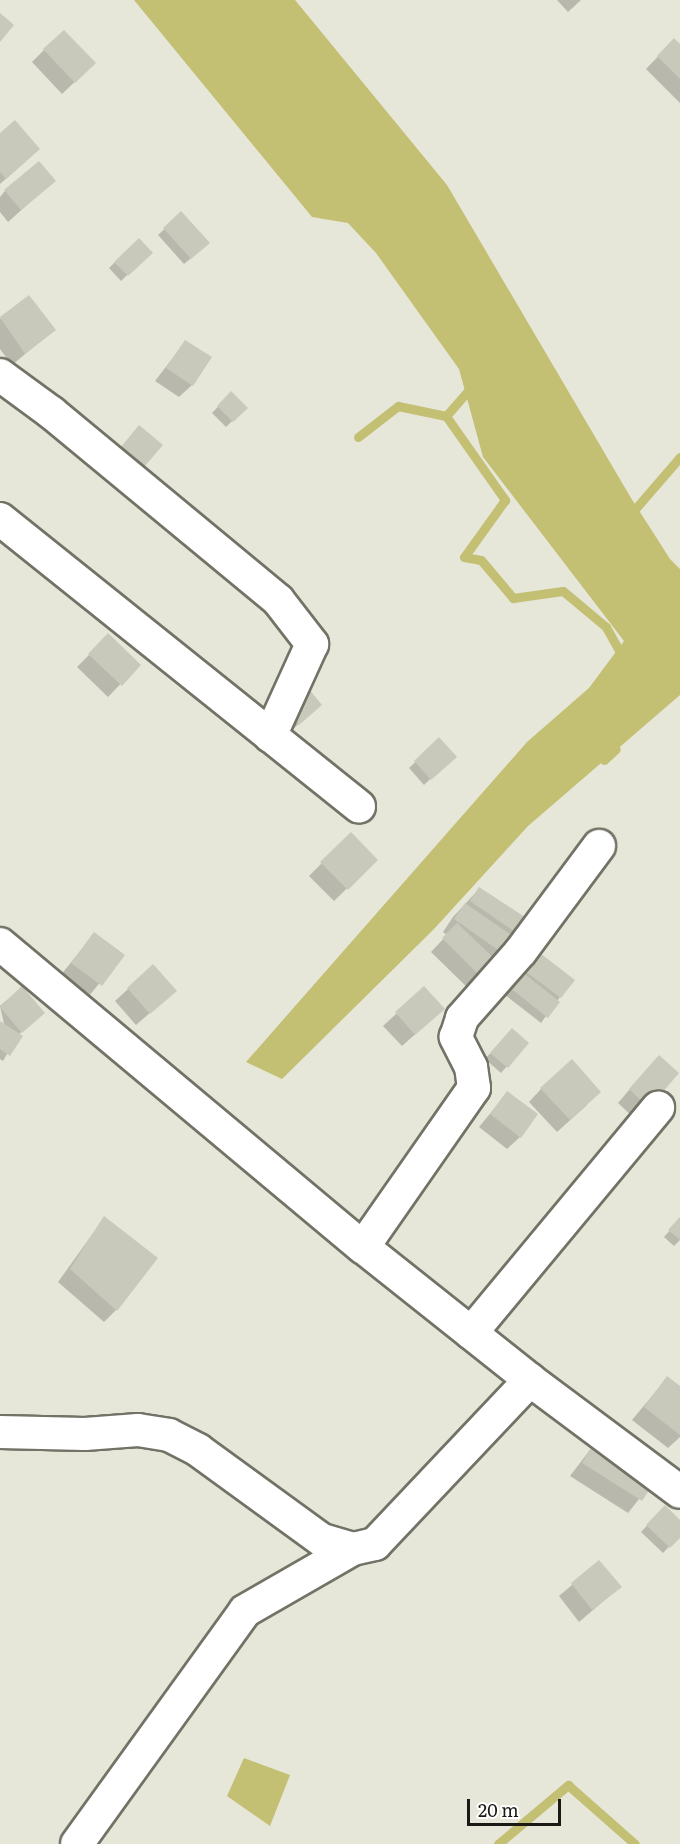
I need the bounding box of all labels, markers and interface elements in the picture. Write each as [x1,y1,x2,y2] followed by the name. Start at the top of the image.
[470,1787,564,1825] scale bar
[478,1796,519,1823] text: 20 m

